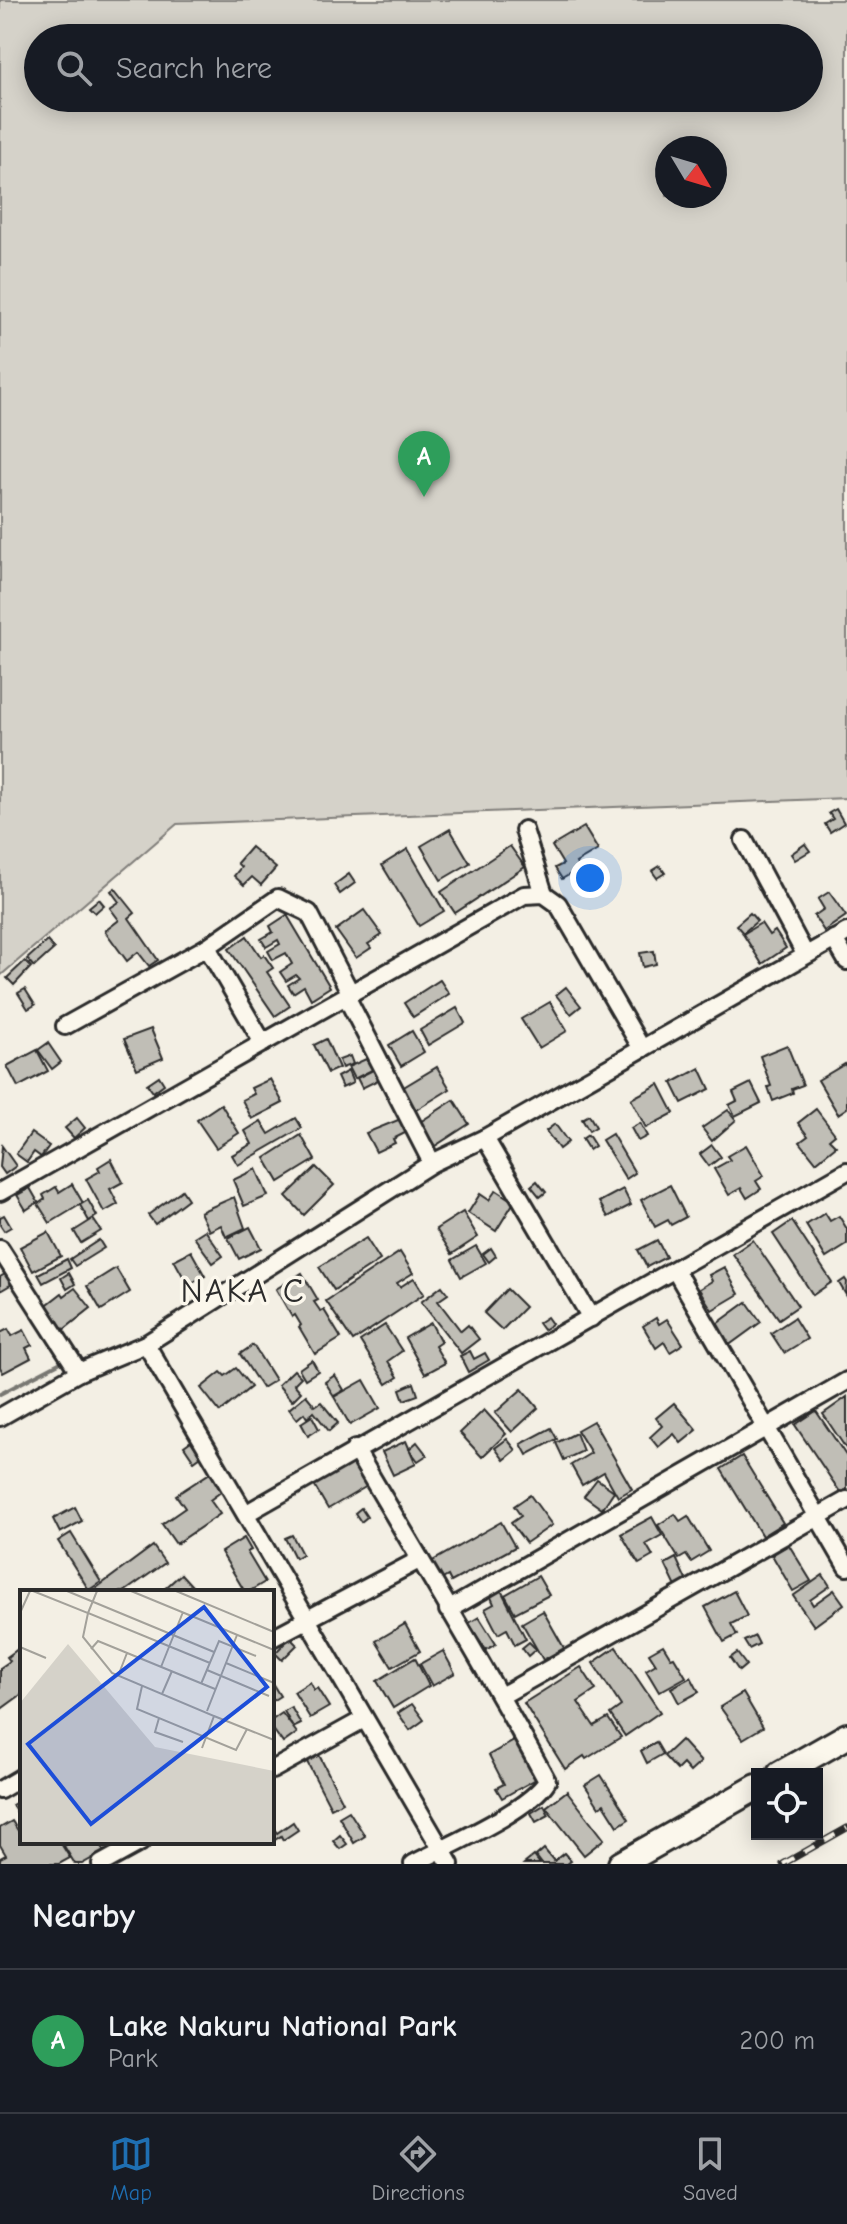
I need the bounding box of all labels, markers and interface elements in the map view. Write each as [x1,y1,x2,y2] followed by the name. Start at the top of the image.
[24,24,823,112] search box
[52,46,96,90] icon: search
[116,51,272,86] text: Search here
[655,136,727,208] north arrow
[398,431,450,497] pin: A
[570,858,610,898] your location
[180,1271,306,1311] district label: NAKA C
[20,1590,274,1844] inset map
[751,1768,823,1840] map controls
[751,1768,823,1840] button: locate
[32,1896,135,1936] text: Nearby
[108,2009,457,2044] text: Lake Nakuru National Park
[51,2026,65,2056] text: A
[740,2026,815,2056] text: 200 m
[108,2044,158,2074] text: Park
[109,2132,153,2206] tab: Map
[372,2132,465,2206] tab: Directions
[683,2132,738,2206] tab: Saved

